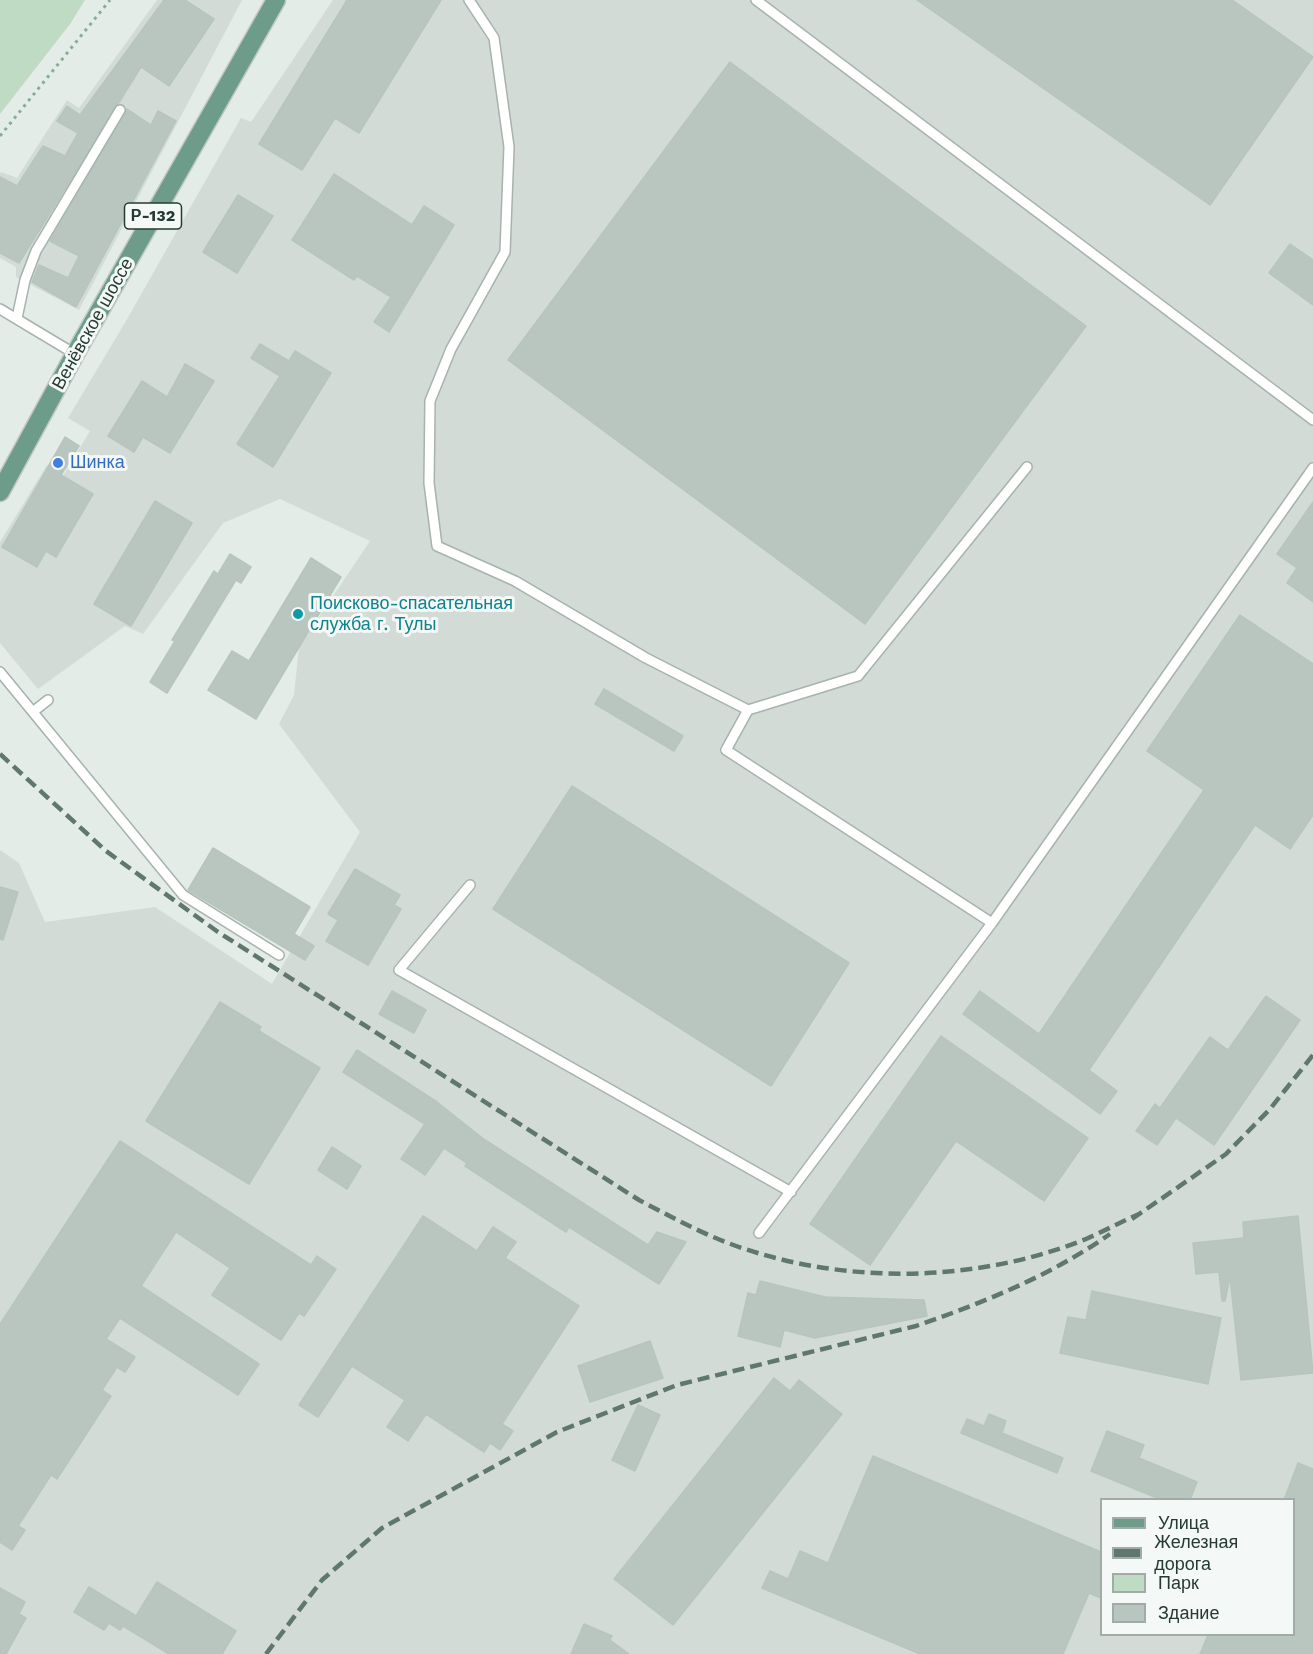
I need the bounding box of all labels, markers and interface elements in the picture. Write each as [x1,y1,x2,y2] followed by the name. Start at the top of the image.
[124,203,182,229] road number: Р-132
[48,254,138,394] street label: Венёвское шоссе
[70,452,125,474] place label: Шинка
[51,456,65,470] marker: Шинка
[310,593,513,636] place label: Поисково-спасательная служба г. Тулы
[291,607,305,621] marker: Поисково-спасательная служба г. Тулы
[1100,1498,1295,1636] legend
[1158,1512,1209,1533] text: Улица
[1154,1531,1238,1574] text: Железная дорога
[1158,1572,1199,1593] text: Парк
[1158,1602,1219,1623] text: Здание

